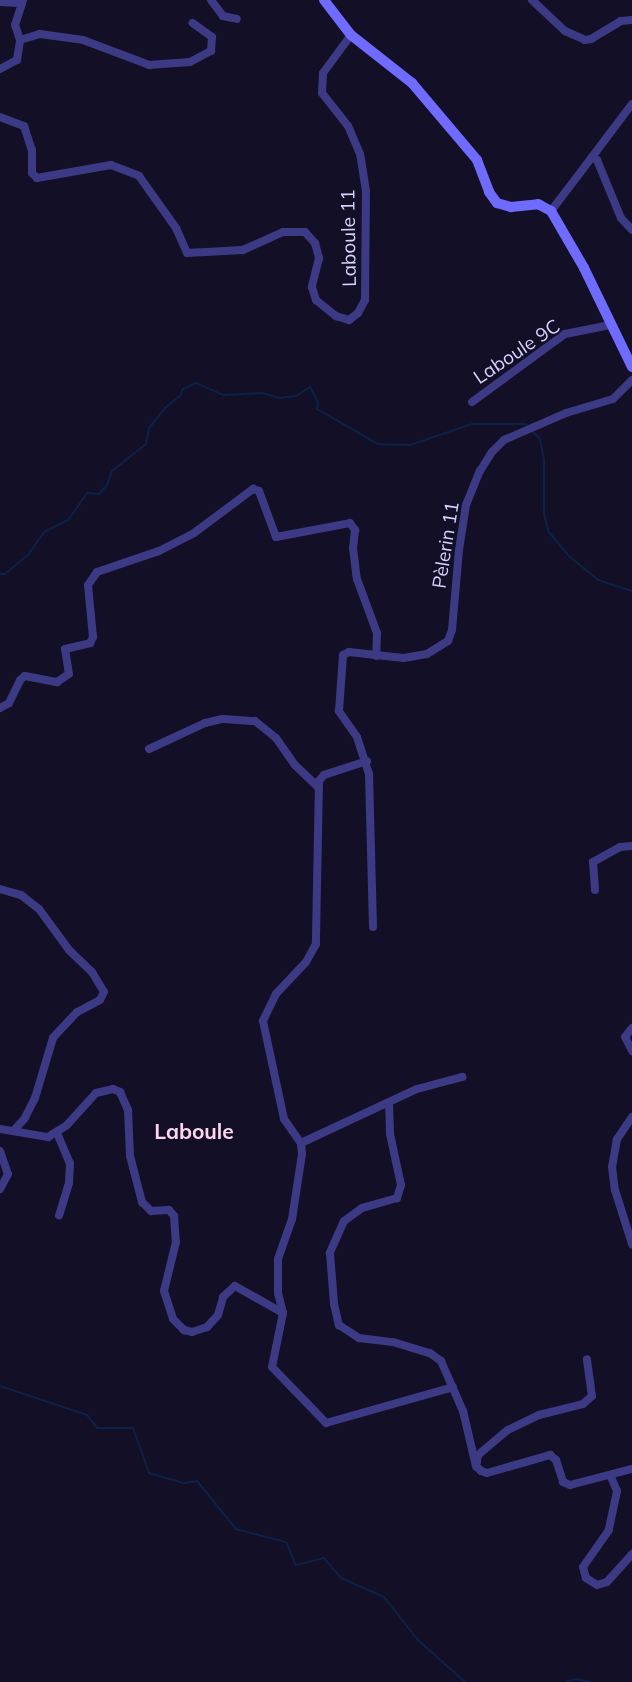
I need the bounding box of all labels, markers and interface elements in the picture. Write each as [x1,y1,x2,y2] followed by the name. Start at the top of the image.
[337,189,361,287] street label: Laboule 11
[470,315,564,389] street label: Laboule 9C
[428,500,464,590] street label: Pèlerin 11
[154,1118,234,1144] district label: Laboule

